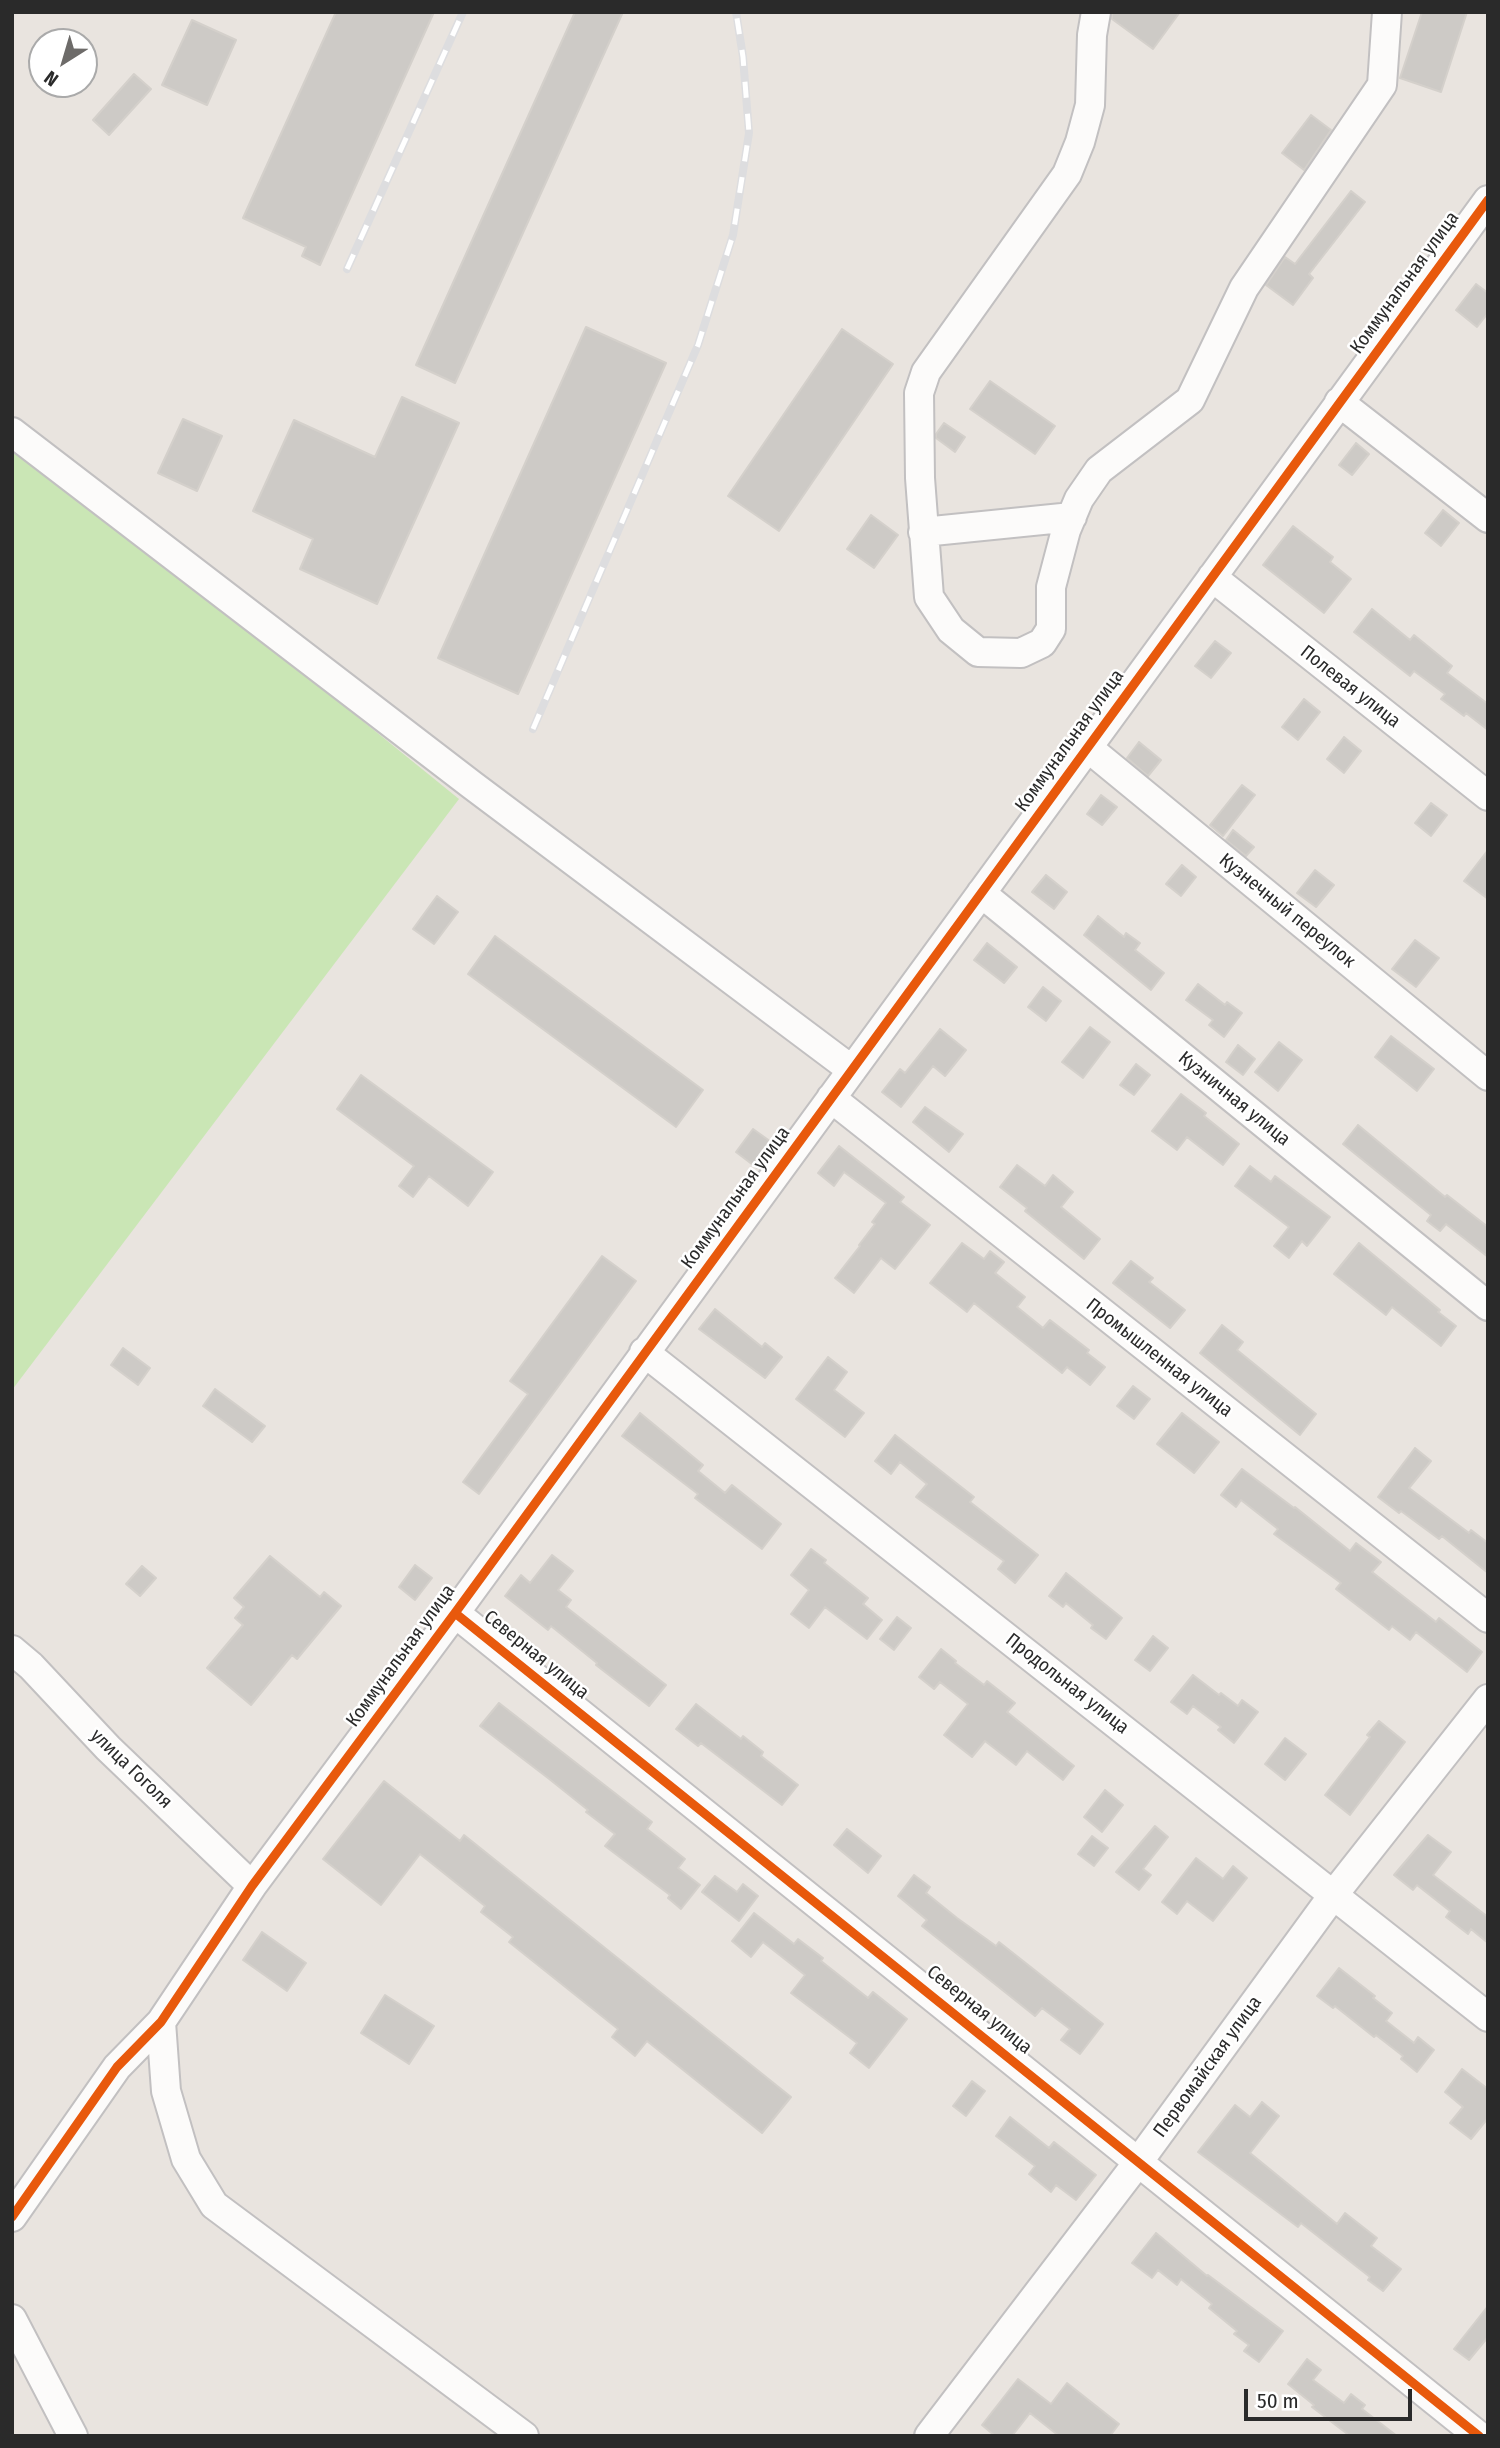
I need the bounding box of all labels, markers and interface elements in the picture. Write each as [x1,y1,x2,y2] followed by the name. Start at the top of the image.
[28,28,98,98] north arrow
[40,66,63,91] text: N
[1346,207,1464,359] street label: Коммунальная улица
[1295,641,1405,733] street label: Полевая улица
[1011,665,1129,817] street label: Коммунальная улица
[1214,849,1360,973] street label: Кузнечный переулок
[1173,1047,1295,1151] street label: Кузничная улица
[677,1122,795,1274] street label: Коммунальная улица
[1081,1294,1237,1422] street label: Промышленная улица
[342,1580,460,1732] street label: Коммунальная улица
[479,1606,593,1704] street label: Северная улица
[1001,1629,1133,1739] street label: Продольная улица
[85,1724,177,1814] street label: улица Гоголя
[922,1961,1036,2059] street label: Северная улица
[1149,1992,1267,2142] street label: Первомайская улица
[1248,2374,1416,2418] scale bar
[1257,2388,1299,2414] text: 50 m

